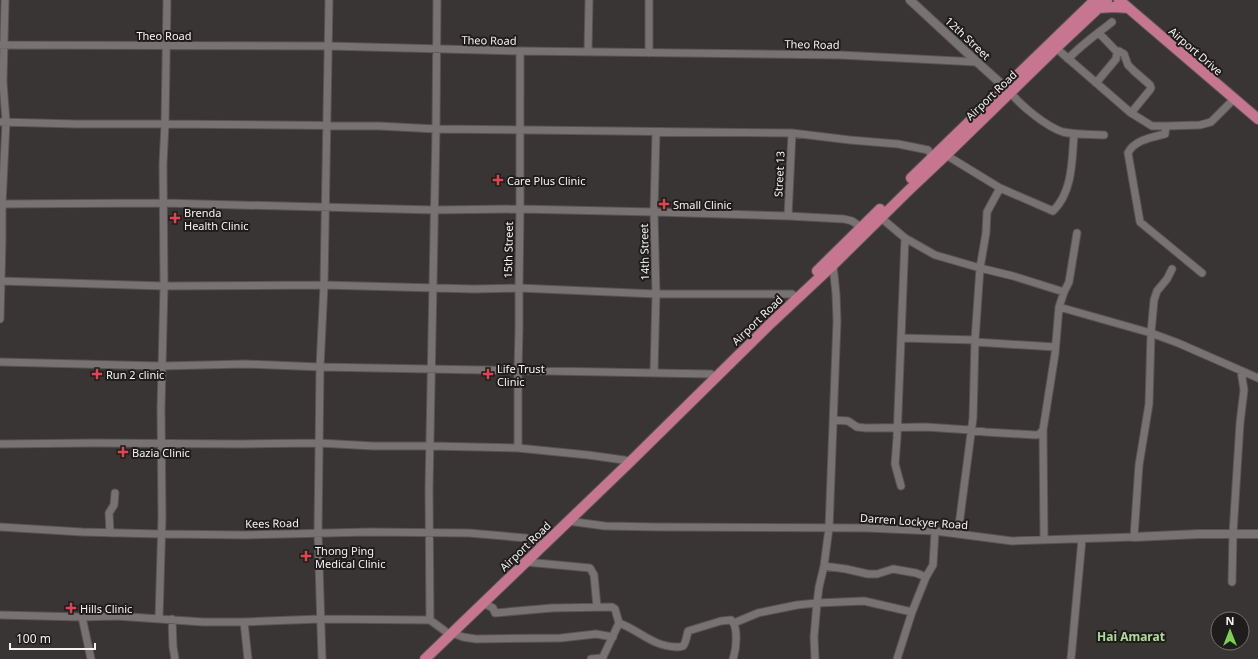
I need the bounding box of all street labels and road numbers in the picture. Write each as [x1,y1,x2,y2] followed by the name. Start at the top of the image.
[942,13,994,63] street label: 12th Street
[1166,24,1226,78] street label: Airport Drive
[136,28,192,43] street label: Theo Road
[461,32,517,48] street label: Theo Road
[784,36,840,52] street label: Theo Road
[962,67,1020,123] street label: Airport Road
[770,151,788,197] street label: Street 13
[500,221,516,279] street label: 15th Street
[636,223,652,281] street label: 14th Street
[728,292,786,348] street label: Airport Road
[860,510,968,532] street label: Darren Lockyer Road
[245,515,299,531] street label: Kees Road
[496,518,554,574] street label: Airport Road

